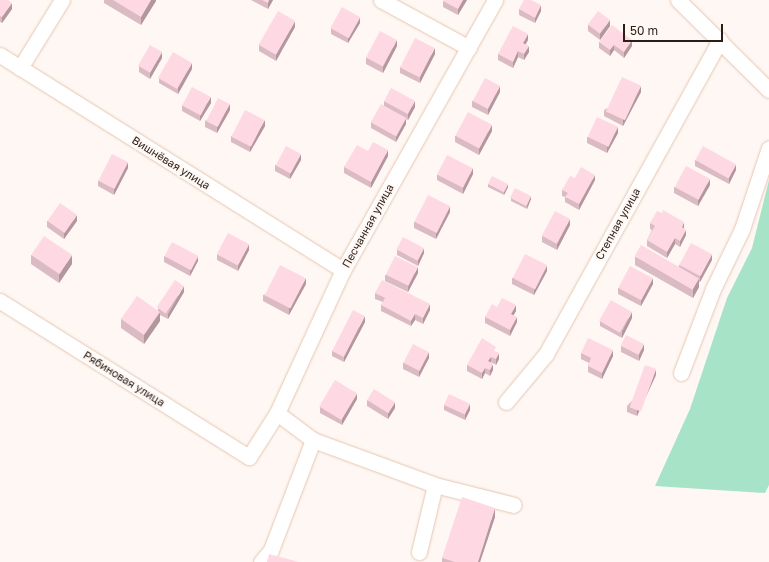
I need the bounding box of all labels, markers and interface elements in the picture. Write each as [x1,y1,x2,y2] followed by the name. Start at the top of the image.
[625,16,725,42] scale bar
[630,23,658,38] text: 50 m
[129,134,213,192] street label: Вишнёвая улица
[339,182,397,270] street label: Песчанная улица
[593,186,643,262] street label: Степная улица
[81,349,167,409] street label: Рябиновая улица

